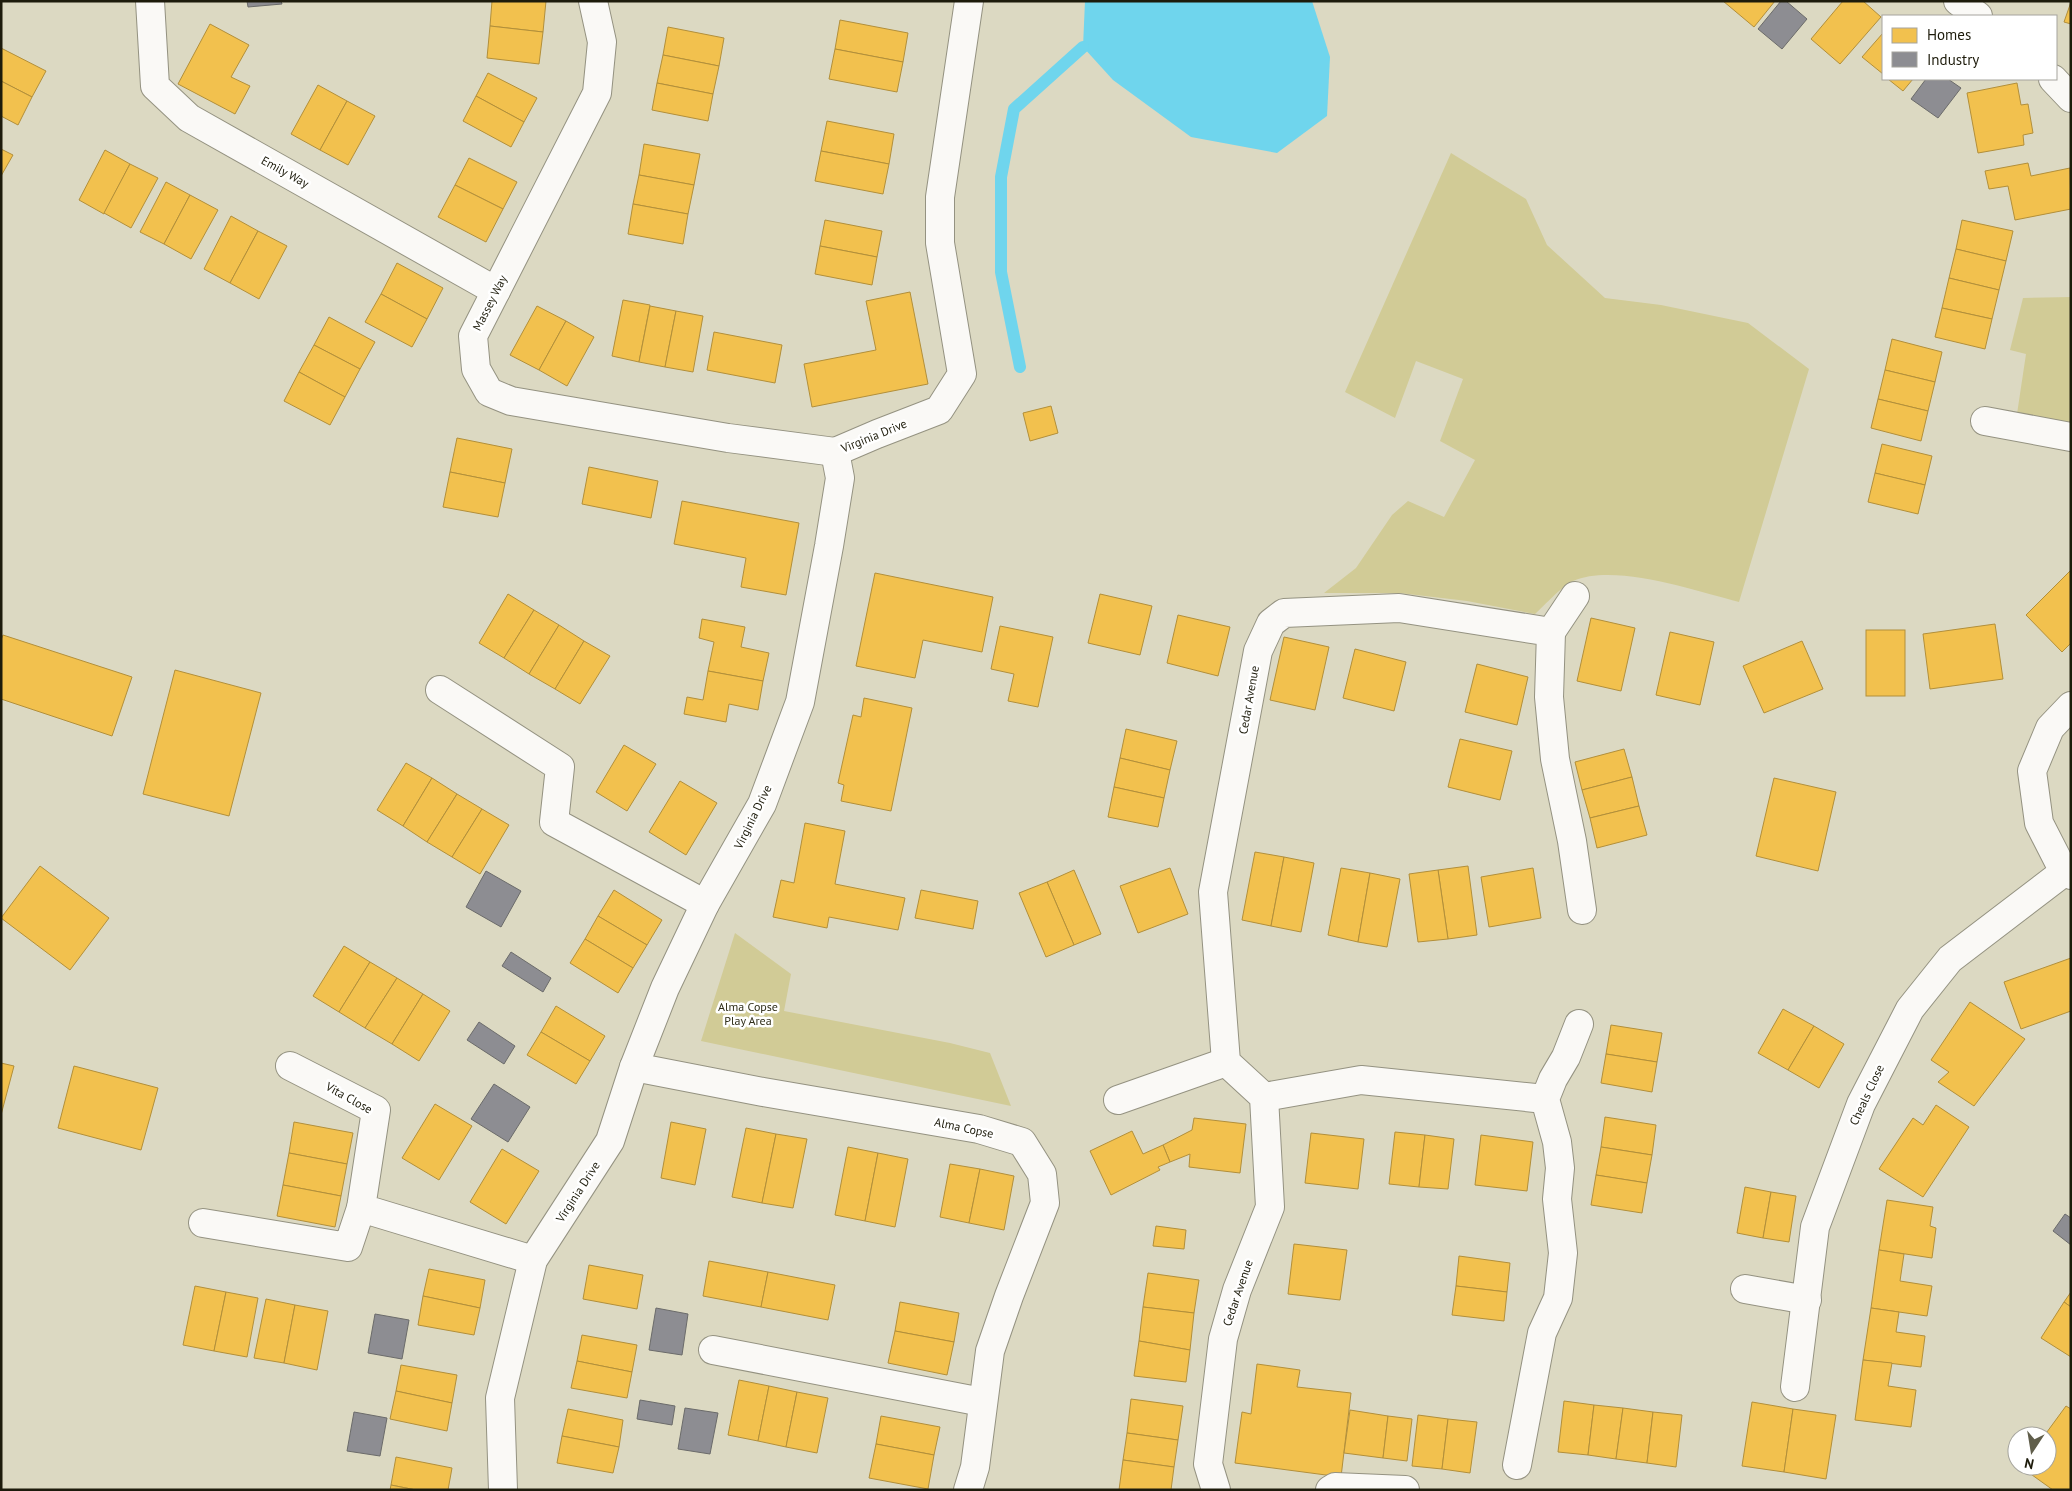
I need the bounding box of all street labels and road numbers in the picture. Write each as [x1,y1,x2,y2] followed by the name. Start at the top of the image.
[259,152,312,191] street label: Emily Way
[469,272,510,333] street label: Massey Way
[838,416,909,456] street label: Virginia Drive
[1235,664,1262,735] street label: Cedar Avenue
[730,782,775,852] street label: Virginia Drive
[1846,1062,1887,1127] street label: Cheals Close
[322,1078,375,1117] street label: Vita Close
[933,1114,995,1141] street label: Alma Copse
[552,1158,603,1226] street label: Virginia Drive
[1219,1258,1256,1328] street label: Cedar Avenue

